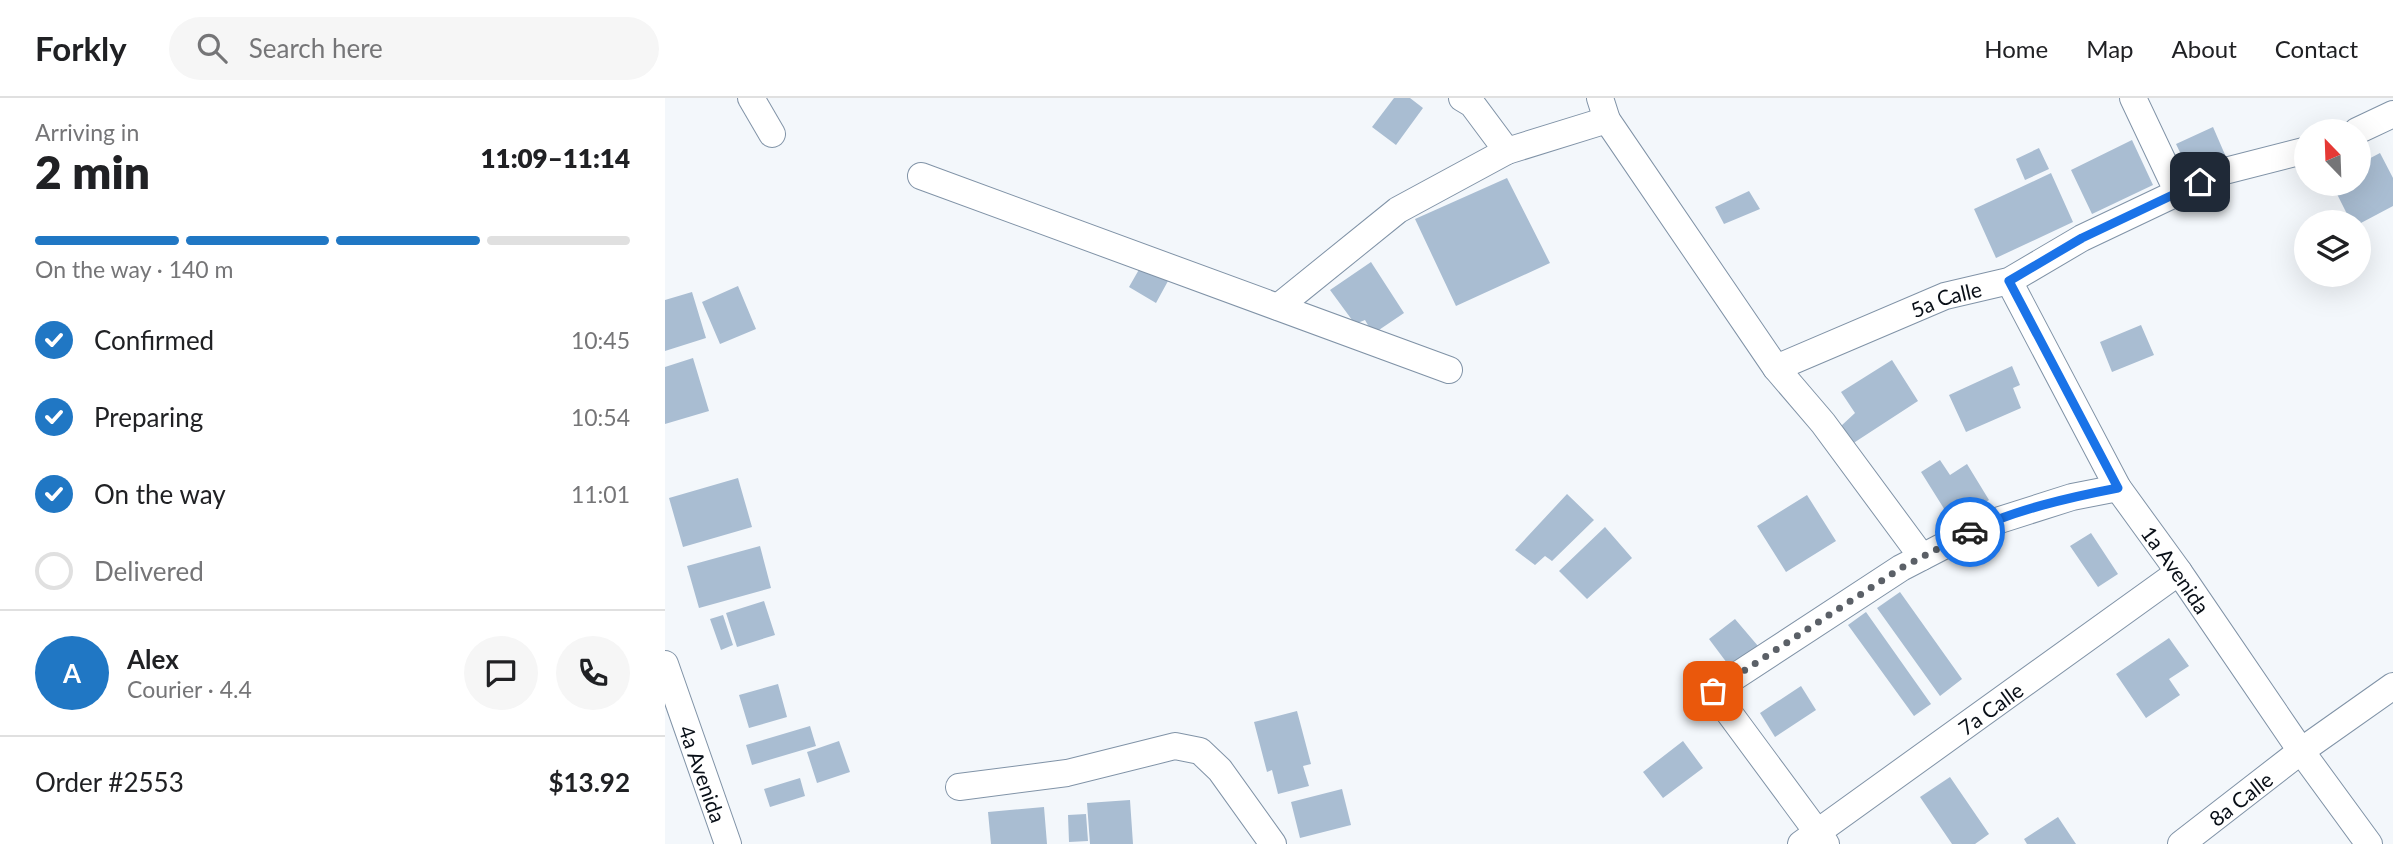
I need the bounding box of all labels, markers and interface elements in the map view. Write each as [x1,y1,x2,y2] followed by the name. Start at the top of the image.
[169,17,659,80] search box
[35,28,127,68] text: Forkly
[193,29,231,67] icon: search
[249,32,383,64] text: Search here
[1984,34,2048,63] text: Home
[2086,34,2134,63] text: Map
[2172,34,2237,63] text: About
[2275,34,2358,63] text: Contact
[35,118,139,146] text: Arriving in
[2294,119,2371,196] north arrow
[2294,119,2371,287] map controls
[480,142,630,174] text: 11:09–11:14
[35,144,150,199] text: 2 min
[2170,152,2230,212] pin
[2181,163,2219,201] icon: home
[2294,210,2371,287] button: layers
[35,255,234,283] text: On the way · 140 m
[1907,275,1984,322] street label: 5a Calle
[35,321,73,359] icon: check
[94,324,214,356] text: Confirmed
[571,326,630,354] text: 10:45
[35,398,73,436] icon: check
[94,401,203,433] text: Preparing
[571,403,630,431] text: 10:54
[35,475,73,513] icon: check
[94,478,226,510] text: On the way
[571,480,630,508] text: 11:01
[1935,497,2005,567] courier
[1951,513,1989,551] icon: car
[2137,521,2216,618] street label: 1a Avenida
[94,555,204,587] text: Delivered
[464,636,538,710] button: chat
[556,636,630,710] button: phone
[127,643,179,675] text: Alex
[63,657,81,689] text: A
[1683,661,1743,721] pin
[1694,672,1732,710] icon: bag
[127,675,252,703] text: Courier · 4.4
[1953,676,2027,740] street label: 7a Calle
[675,722,732,825] street label: 4a Avenida
[35,766,184,798] text: Order #2553
[548,766,630,798] text: $13.92
[2204,766,2277,830] street label: 8a Calle

